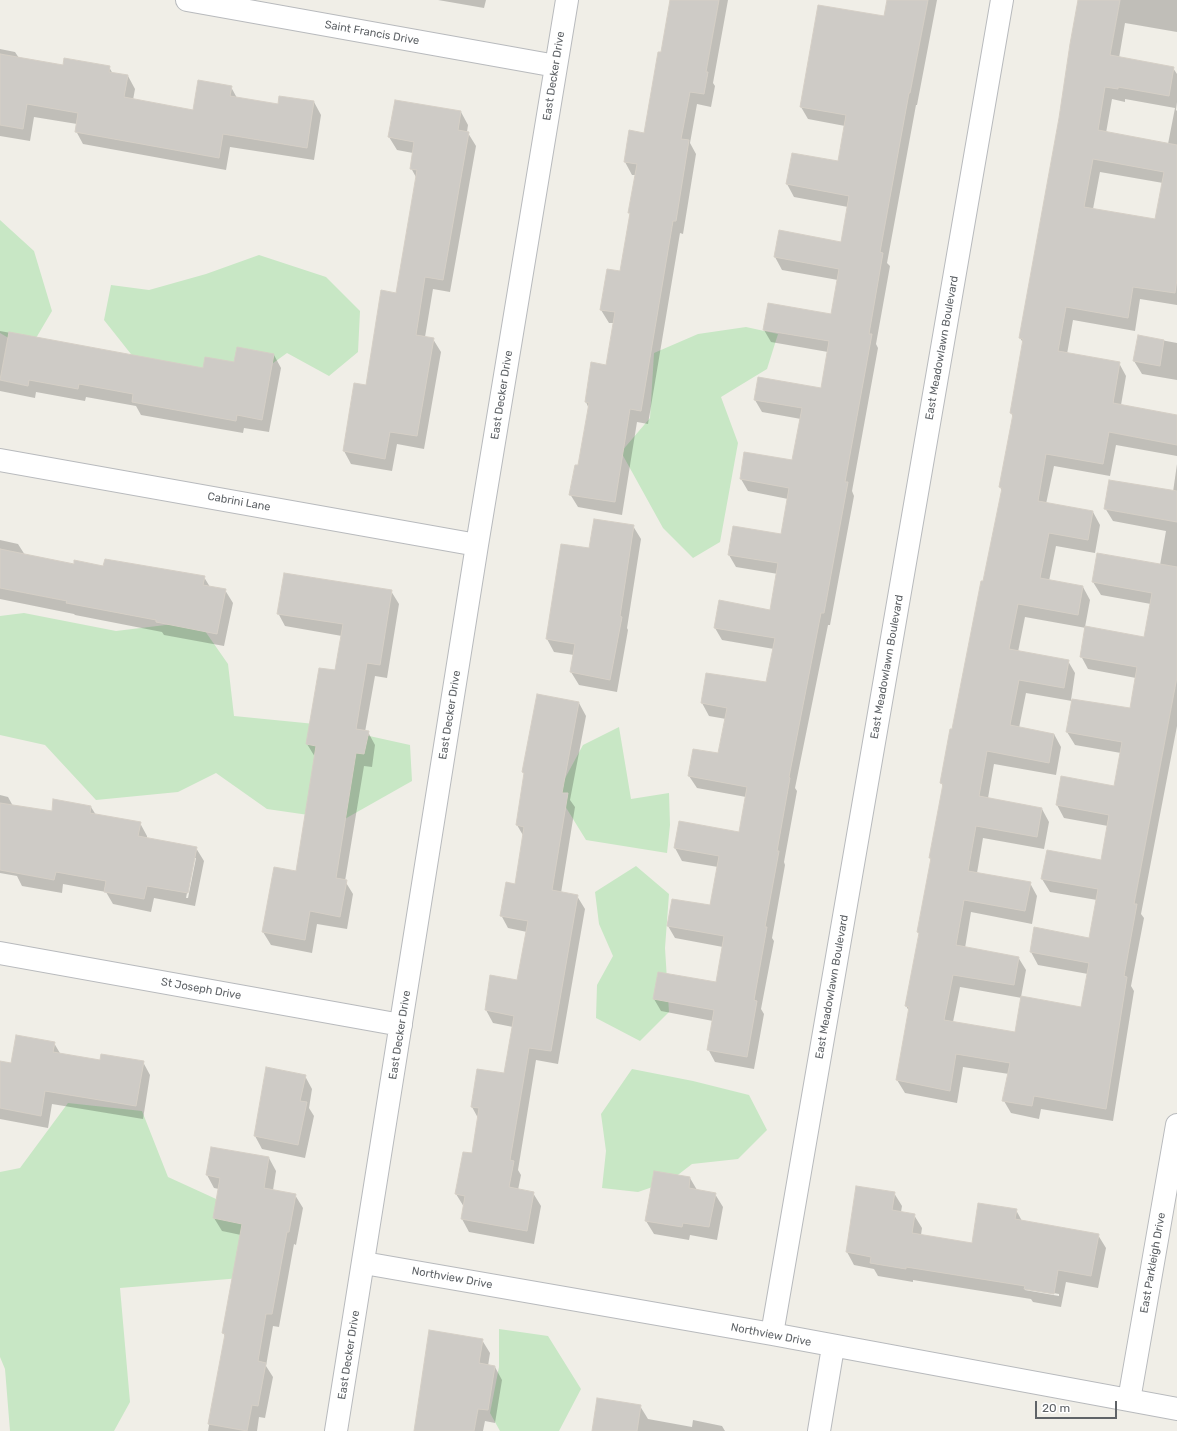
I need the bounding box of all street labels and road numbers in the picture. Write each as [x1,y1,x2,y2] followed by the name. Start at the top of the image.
[324,18,420,48] street label: Saint Francis Drive
[540,30,568,122] street label: East Decker Drive
[923,275,961,421] street label: East Meadowlawn Boulevard
[488,349,516,441] street label: East Decker Drive
[206,490,272,514] street label: Cabrini Lane
[868,594,906,740] street label: East Meadowlawn Boulevard
[436,669,464,761] street label: East Decker Drive
[813,914,851,1060] street label: East Meadowlawn Boulevard
[160,975,242,1003] street label: St Joseph Drive
[386,989,414,1081] street label: East Decker Drive
[1138,1212,1168,1314] street label: East Parkleigh Drive
[411,1264,493,1292] street label: Northview Drive
[335,1309,363,1401] street label: East Decker Drive
[730,1321,812,1349] street label: Northview Drive

